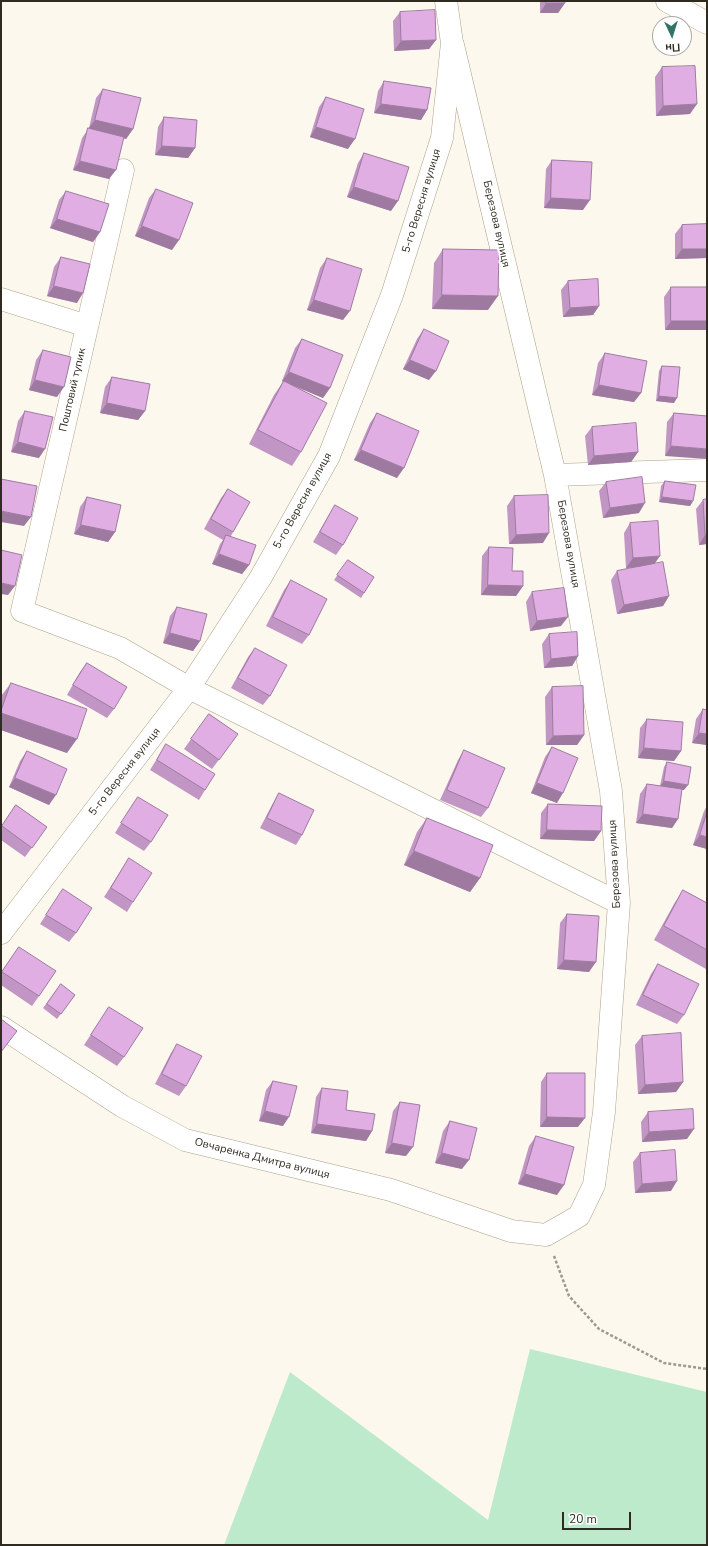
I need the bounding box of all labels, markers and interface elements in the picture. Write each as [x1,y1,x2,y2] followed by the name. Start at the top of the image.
[652,16,692,56] north arrow
[665,39,681,55] text: Пн
[400,147,444,255] street label: 5-го Вересня вулиця
[480,179,512,269] street label: Березова вулиця
[57,347,89,433] street label: Поштовий тупик
[271,451,335,551] street label: 5-го Вересня вулиця
[554,499,582,589] street label: Березова вулиця
[87,725,163,819] street label: 5-го Вересня вулиця
[606,819,624,909] street label: Березова вулиця
[193,1136,331,1182] street label: Овчаренка Дмитра вулиця
[564,1504,633,1530] scale bar
[569,1511,597,1527] text: 20 m

